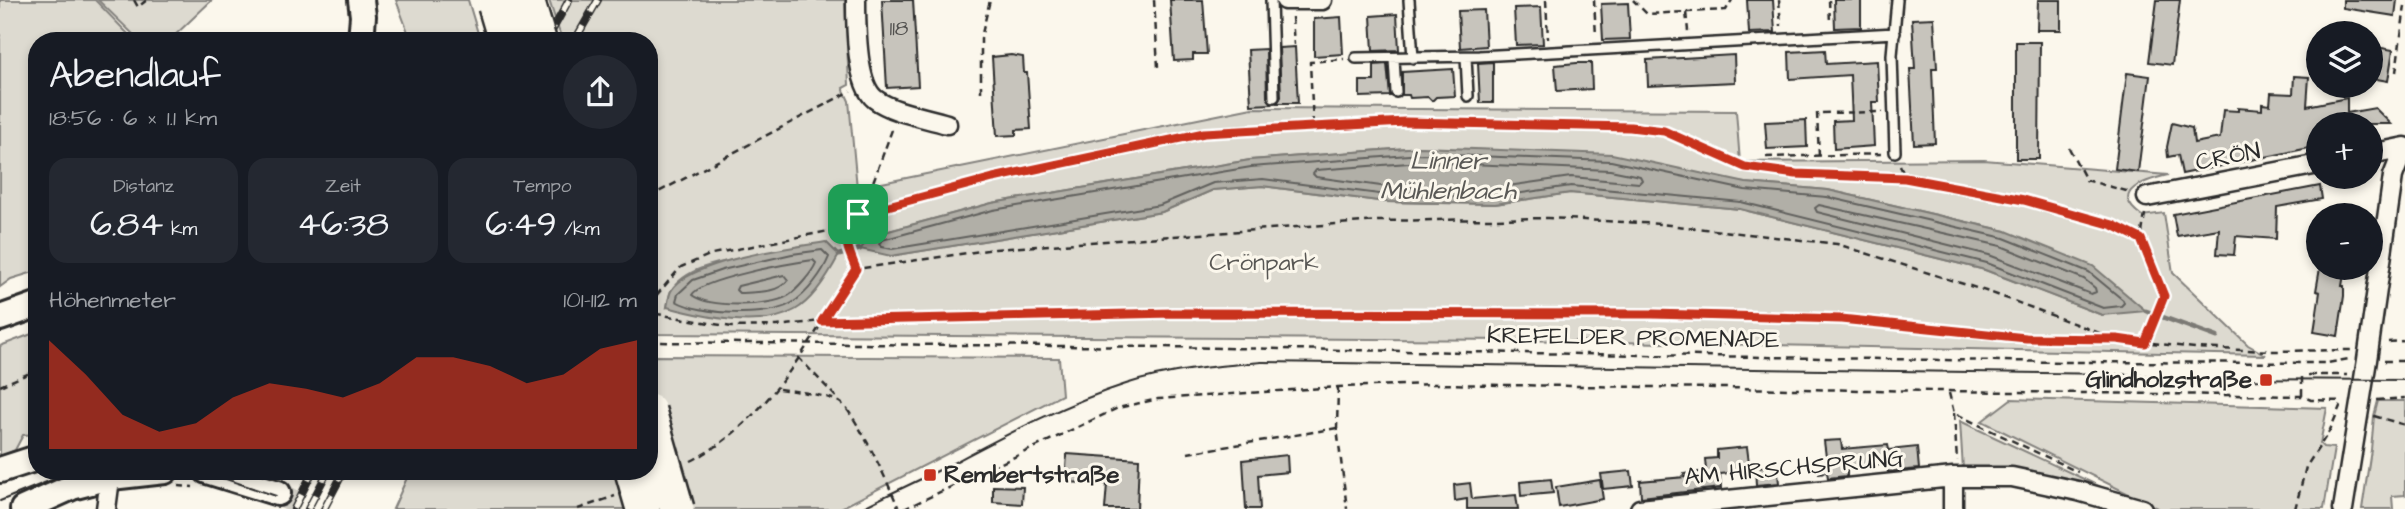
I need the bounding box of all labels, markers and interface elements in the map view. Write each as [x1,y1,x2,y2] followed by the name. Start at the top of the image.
[890,14,909,43] house number: 118
[2306,21,2383,280] map controls
[2306,21,2383,98] button: layers
[49,50,221,102] text: Abendlauf
[563,55,637,129] button: share
[49,102,217,134] text: 18:56 · 6 × 1.1 km
[2306,112,2383,189] button: +
[2193,134,2263,180] street label: CRÖN
[1380,143,1517,209] water label: Linner Mühlenbach
[113,173,174,200] text: Distanz
[325,173,361,200] text: Zeit
[513,173,571,200] text: Tempo
[828,184,888,244] pin
[839,195,877,233] icon: arrive
[90,200,163,249] text: 6.84
[297,200,389,249] text: 46:38
[485,200,557,249] text: 6:49
[2306,203,2383,280] button: −
[163,216,197,243] text: km
[557,216,599,243] text: /km
[1209,246,1319,280] park label: Crönpark
[49,284,176,316] text: Höhenmeter
[563,284,637,316] text: 101–112 m
[1486,318,1780,358] street label: KREFELDER PROMENADE
[2085,363,2252,397] place label: Glindholzstraße
[2258,372,2274,388] marker: Glindholzstraße
[1683,441,1905,495] street label: AM HIRSCHSPRUNG
[944,458,1119,492] place label: Rembertstraße
[922,467,938,483] marker: Rembertstraße

